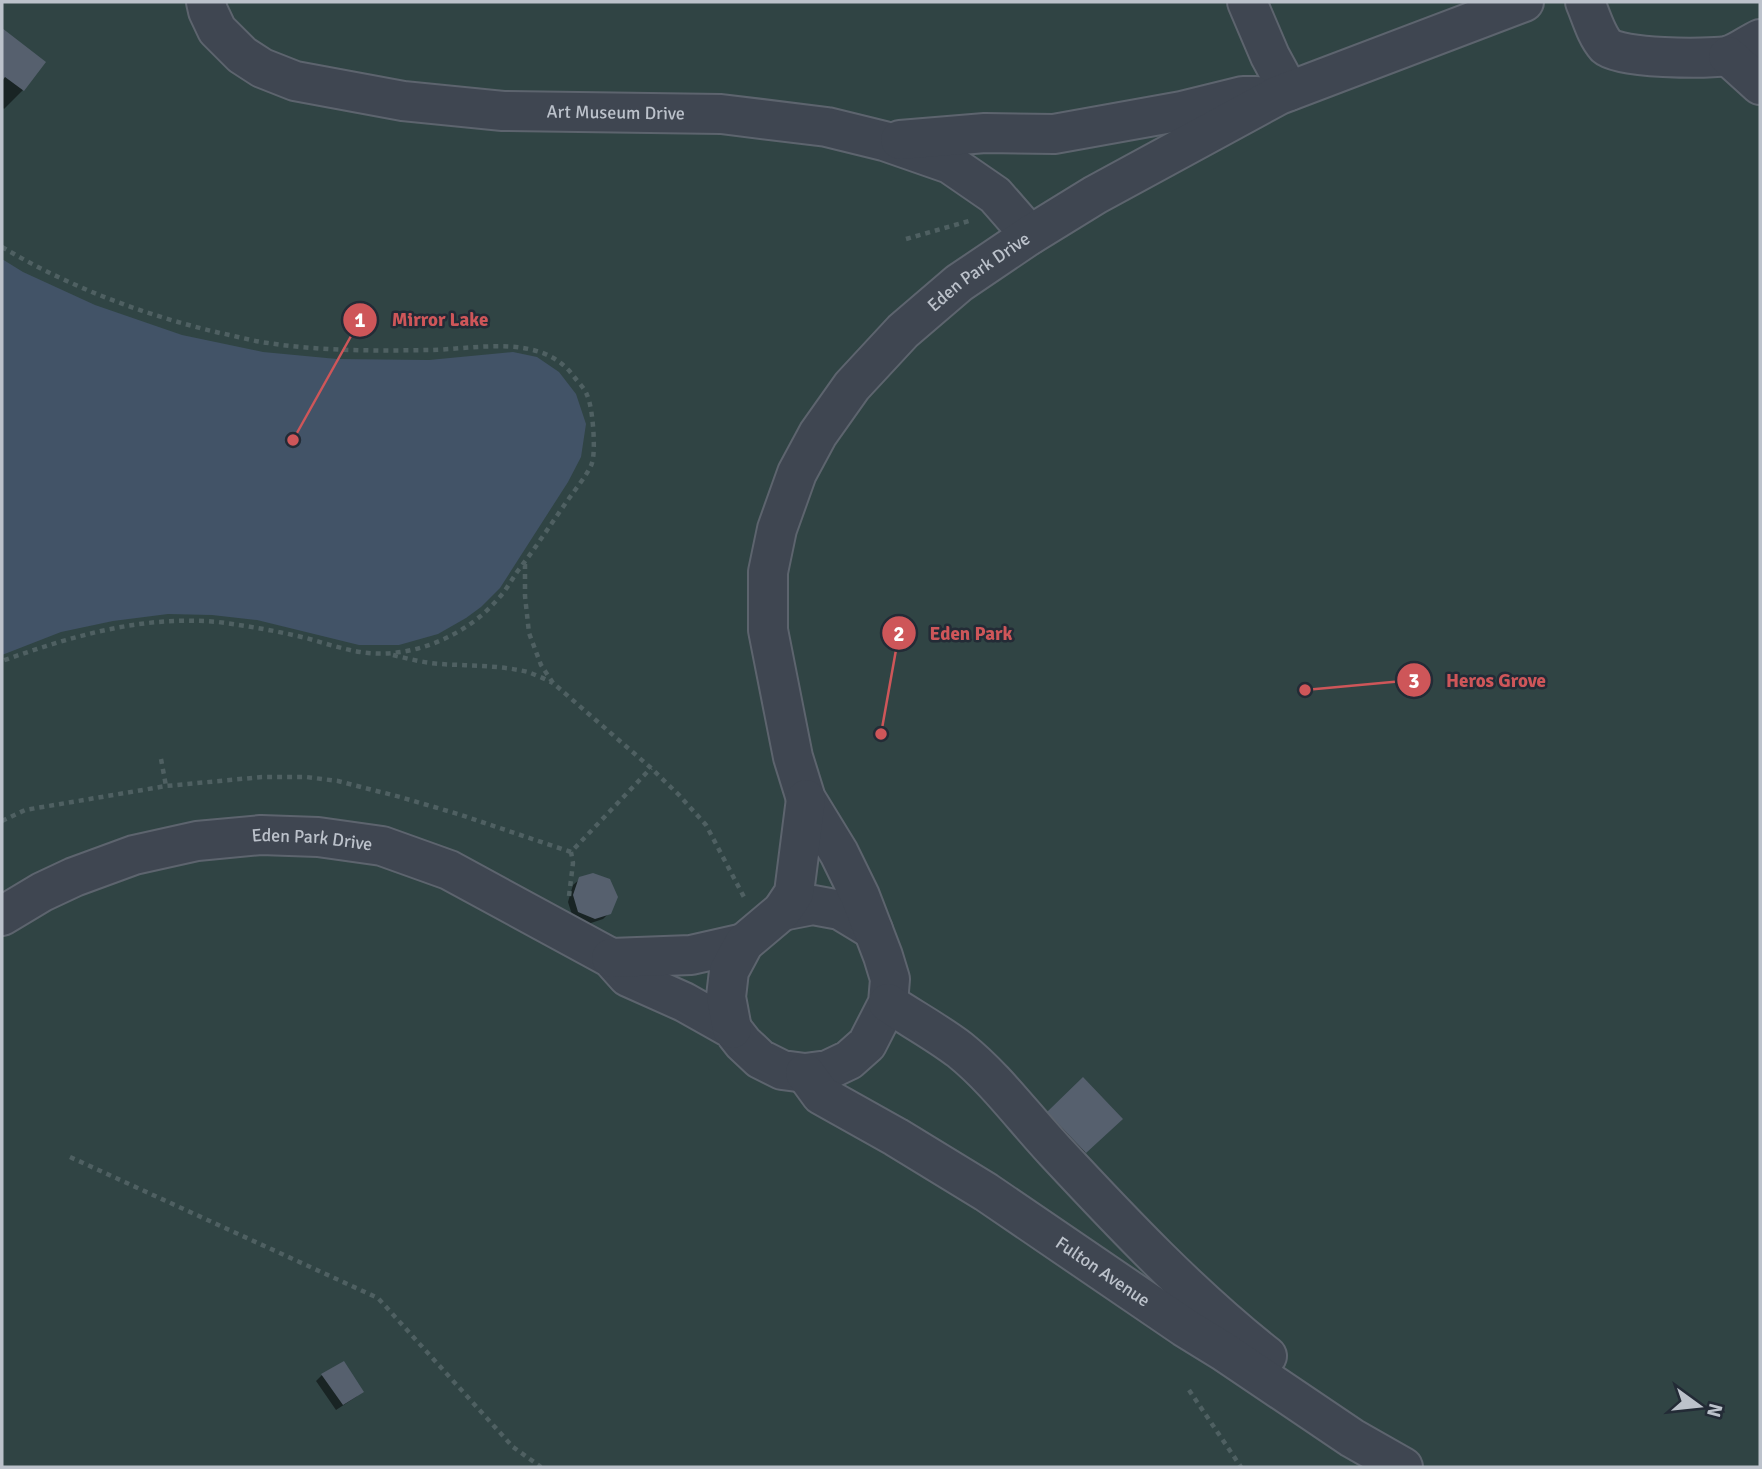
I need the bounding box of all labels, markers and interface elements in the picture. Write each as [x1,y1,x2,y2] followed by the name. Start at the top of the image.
[547,101,685,125] street label: Art Museum Drive
[923,227,1034,316] street label: Eden Park Drive
[343,300,503,340] callout: Mirror Lake
[354,307,366,333] text: 1
[392,308,488,332] text: Mirror Lake
[881,613,1027,653] callout: Eden Park
[893,621,905,647] text: 2
[930,622,1013,646] text: Eden Park
[1397,660,1560,700] callout: Heros Grove
[1408,668,1420,694] text: 3
[1446,669,1546,693] text: Heros Grove
[251,824,374,856] street label: Eden Park Drive
[1051,1232,1154,1312] street label: Fulton Avenue
[1664,1371,1734,1441] north arrow
[1701,1401,1728,1420] text: N

